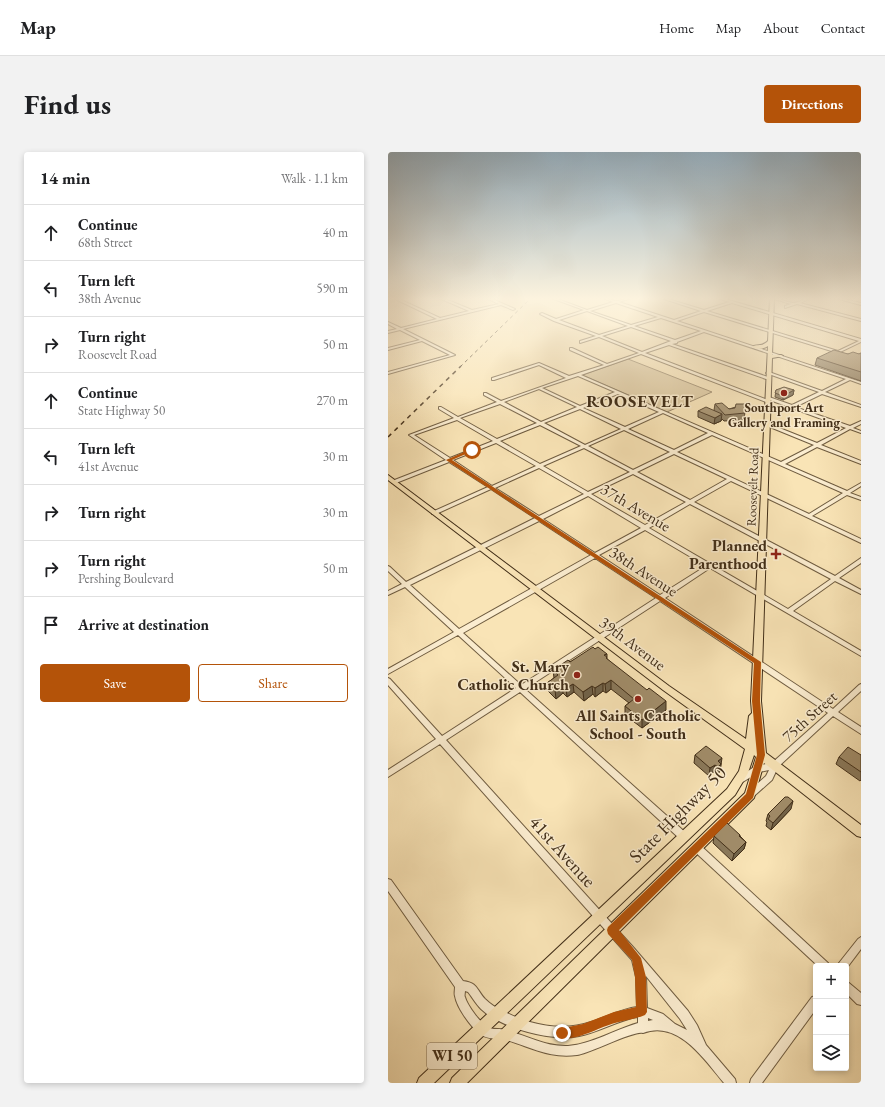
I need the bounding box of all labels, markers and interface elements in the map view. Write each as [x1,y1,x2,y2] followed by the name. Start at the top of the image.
[20,15,56,40] text: Map
[659,19,694,37] text: Home
[716,19,741,37] text: Map
[763,19,799,37] text: About
[821,19,865,37] text: Contact
[764,85,861,123] button: Directions
[24,86,111,122] text: Find us
[40,167,90,189] text: 14 min
[281,170,348,187] text: Walk · 1.1 km
[78,215,138,234] text: Continue
[40,222,62,244] icon: ahead
[323,224,348,241] text: 40 m
[78,234,132,251] text: 68th Street
[78,271,135,290] text: Turn left
[40,278,62,300] icon: left
[317,280,348,297] text: 590 m
[78,290,141,307] text: 38th Avenue
[78,327,146,346] text: Turn right
[40,334,62,356] icon: right
[323,336,348,353] text: 50 m
[78,346,157,363] text: Roosevelt Road
[78,383,138,402] text: Continue
[779,388,789,398] marker: Southport Art Gallery and Framing
[40,390,62,412] icon: ahead
[586,390,694,412] district label: ROOSEVELT
[317,392,348,409] text: 270 m
[728,399,840,431] place label: Southport Art Gallery and Framing
[78,402,165,419] text: State Highway 50
[78,439,135,458] text: Turn left
[463,441,481,459] route start
[40,446,62,468] icon: left
[743,447,762,527] street label: Roosevelt Road
[323,448,348,465] text: 30 m
[78,458,139,475] text: 41st Avenue
[597,478,674,536] street label: 37th Avenue
[40,502,62,524] icon: right
[78,503,146,522] text: Turn right
[323,504,348,521] text: 30 m
[689,535,767,574] place label: Planned Parenthood
[605,541,682,601] street label: 38th Avenue
[770,548,782,560] marker: Planned Parenthood
[78,551,146,570] text: Turn right
[40,558,62,580] icon: right
[323,560,348,577] text: 50 m
[78,570,174,587] text: Pershing Boulevard
[595,612,670,675] street label: 39th Avenue
[40,614,62,636] icon: arrive
[78,615,209,634] text: Arrive at destination
[458,656,569,695] place label: St. Mary Catholic Church
[40,664,190,702] button: Save
[198,664,348,702] button: Share
[572,670,582,680] marker: St. Mary Catholic Church
[777,686,841,747] street label: 75th Street
[633,694,643,704] marker: All Saints Catholic School - South
[574,705,701,744] place label: All Saints Catholic School - South
[623,760,731,868] street label: State Highway 50
[524,810,602,893] street label: 41st Avenue
[813,963,849,1071] map controls
[813,963,849,999] button: +
[813,999,849,1035] button: −
[553,1024,571,1042] route end
[813,1035,849,1071] button: layers
[427,1043,477,1069] road number: WI 50

